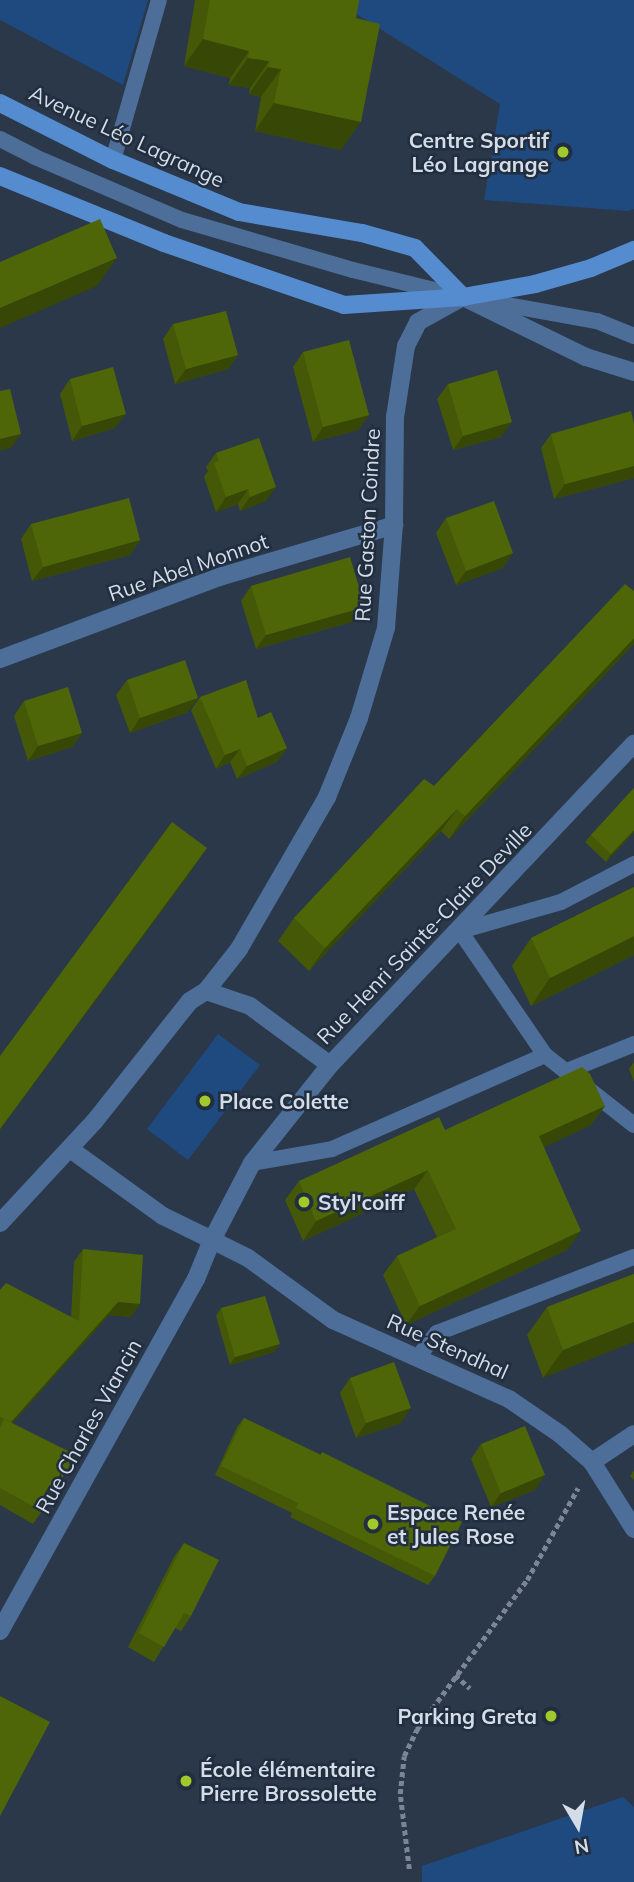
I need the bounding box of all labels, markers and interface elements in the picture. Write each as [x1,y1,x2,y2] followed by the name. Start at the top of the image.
[26,80,228,192] street label: Avenue Léo Lagrange
[409,127,549,177] place label: Centre Sportif Léo Lagrange
[555,144,571,160] marker: Centre Sportif Léo Lagrange
[349,428,385,622] street label: Rue Gaston Coindre
[105,528,271,606] street label: Rue Abel Monnot
[311,817,537,1049] street label: Rue Henri Sainte-Claire Deville
[219,1088,349,1114] place label: Place Colette
[197,1093,213,1109] marker: Place Colette
[318,1189,405,1215] place label: Styl'coiff
[296,1194,312,1210] marker: Styl'coiff
[383,1308,513,1384] street label: Rue Stendhal
[30,1335,146,1517] street label: Rue Charles Viancin
[387,1499,525,1549] place label: Espace Renée et Jules Rose
[365,1516,381,1532] marker: Espace Renée et Jules Rose
[398,1703,537,1729] place label: Parking Greta
[543,1708,559,1724] marker: Parking Greta
[200,1756,377,1806] place label: École élémentaire Pierre Brossolette
[178,1773,194,1789] marker: École élémentaire Pierre Brossolette
[543,1791,613,1861] north arrow
[572,1834,591,1860] text: N

